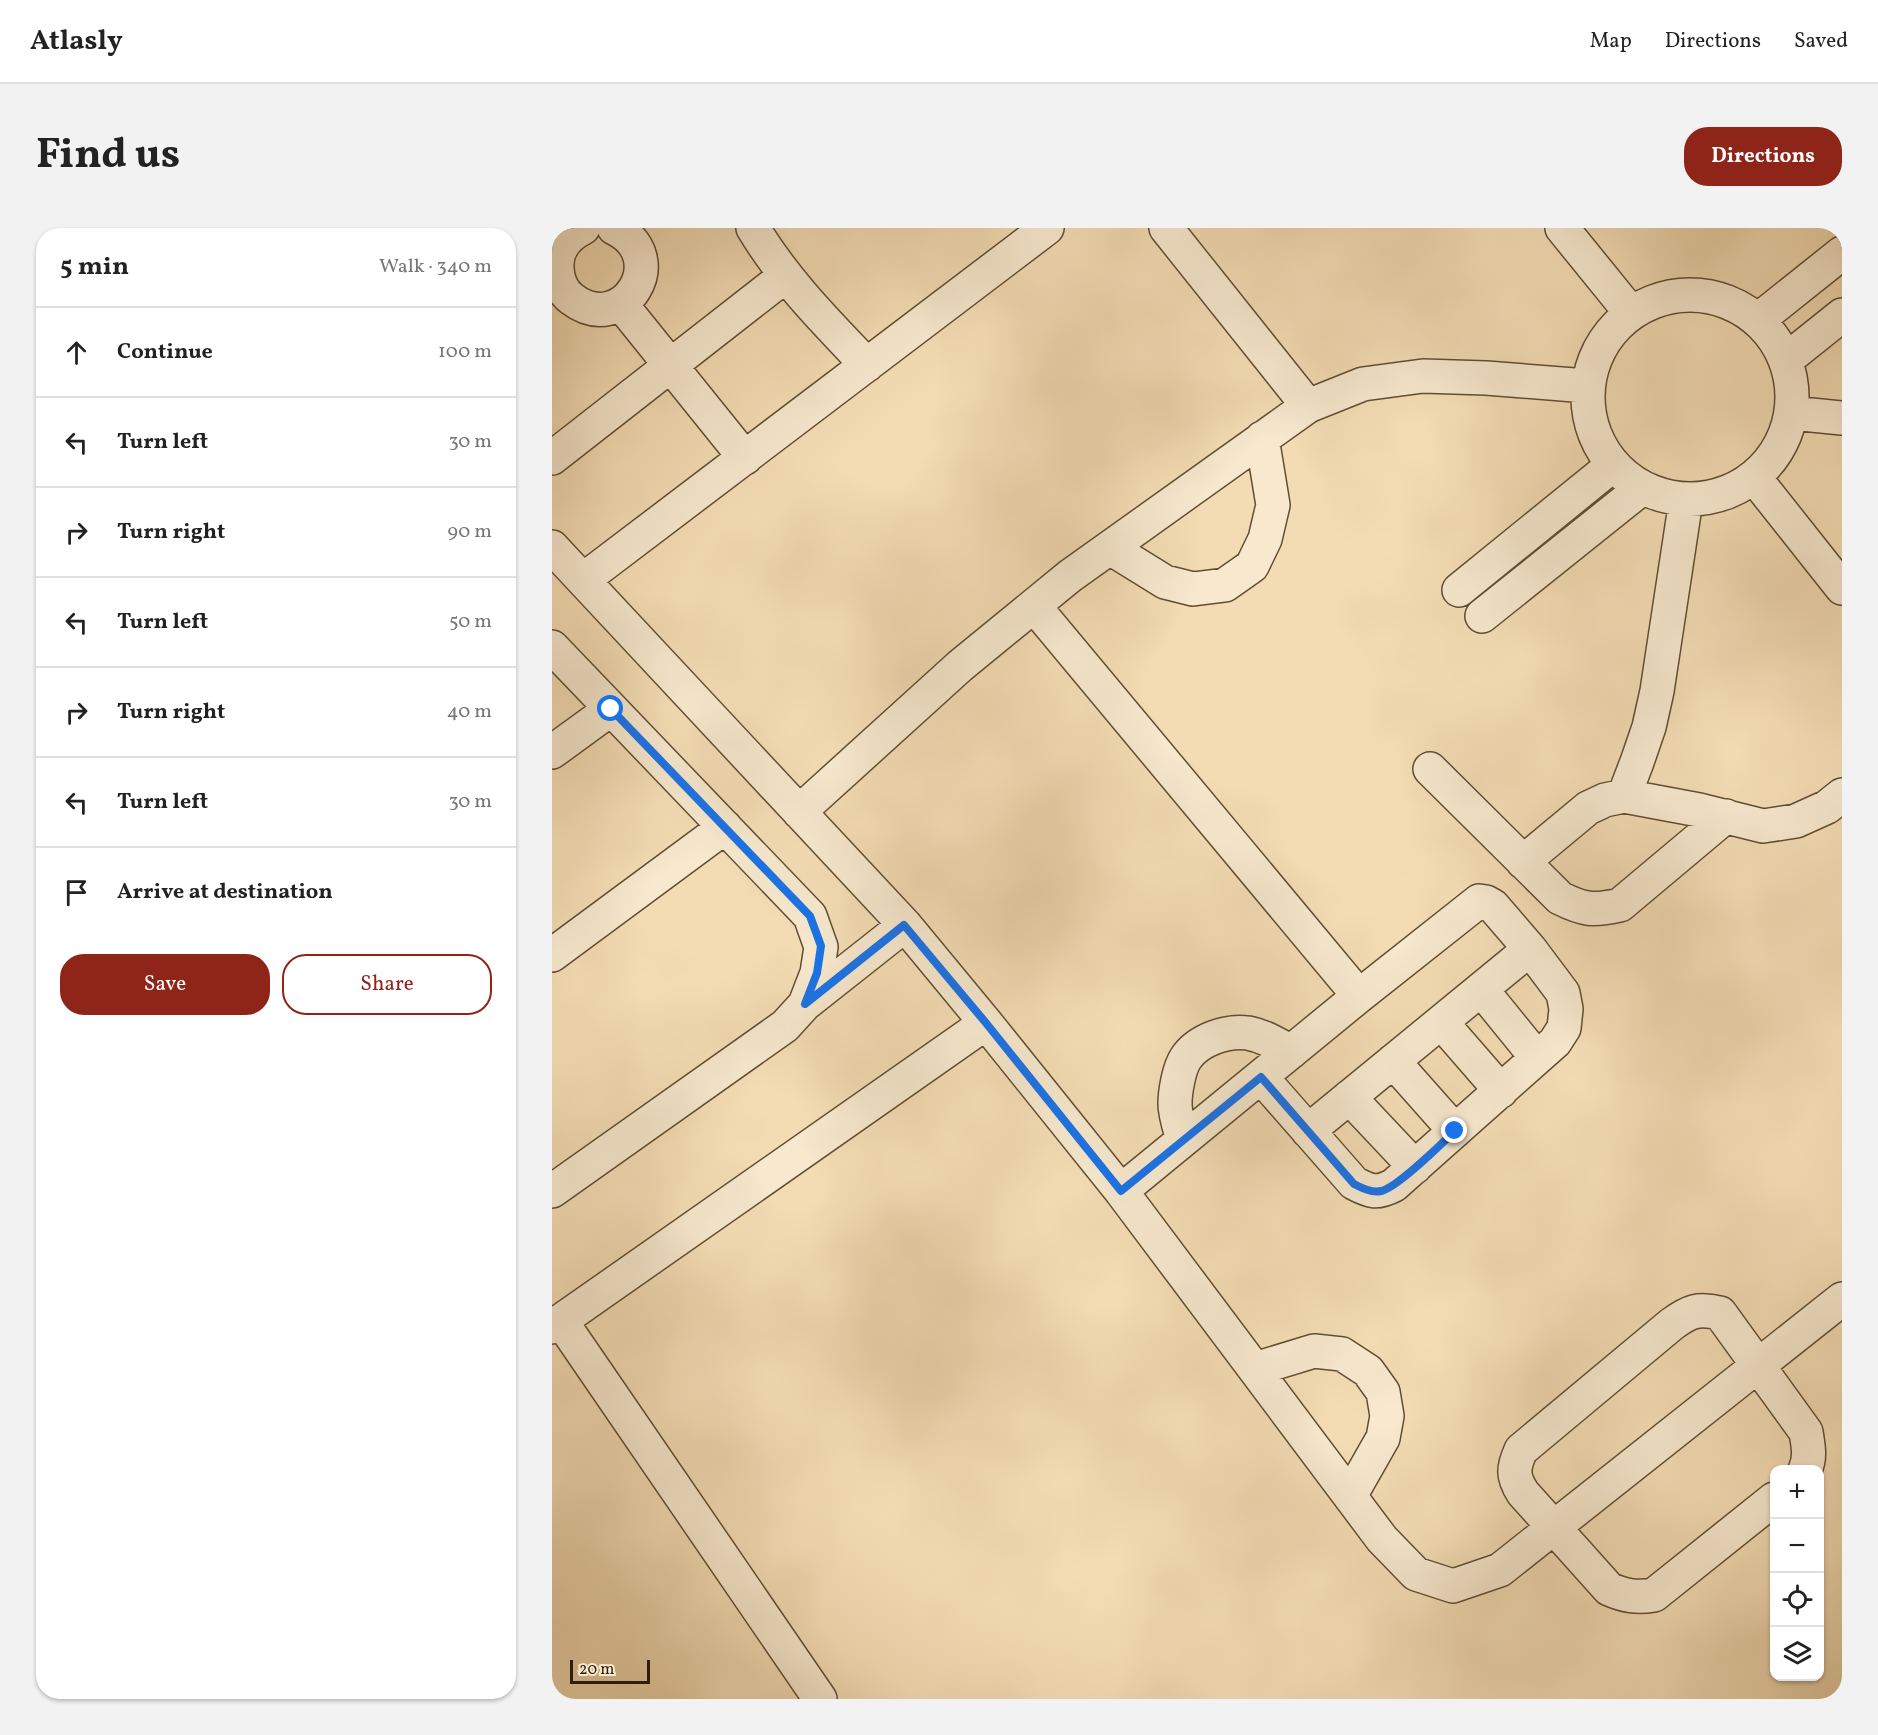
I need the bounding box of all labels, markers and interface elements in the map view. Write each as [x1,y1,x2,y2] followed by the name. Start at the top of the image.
[30,22,123,61] text: Atlasly
[1590,27,1632,56] text: Map
[1665,27,1761,56] text: Directions
[1794,27,1848,56] text: Saved
[36,127,180,186] text: Find us
[1684,127,1842,186] button: Directions
[60,249,129,285] text: 5 min
[379,253,492,281] text: Walk · 340 m
[60,336,93,369] icon: ahead
[117,337,213,368] text: Continue
[438,338,492,366] text: 100 m
[60,426,93,459] icon: left
[117,427,208,458] text: Turn left
[448,428,492,456] text: 30 m
[60,516,93,549] icon: right
[117,517,225,548] text: Turn right
[448,518,492,546] text: 90 m
[60,606,93,639] icon: left
[117,607,208,638] text: Turn left
[449,608,492,636] text: 50 m
[597,695,623,721] route start
[60,696,93,729] icon: right
[117,697,225,728] text: Turn right
[447,698,492,726] text: 40 m
[60,786,93,819] icon: left
[117,787,208,818] text: Turn left
[448,788,492,816] text: 30 m
[60,876,93,909] icon: arrive
[117,877,333,908] text: Arrive at destination
[60,954,270,1015] button: Save
[282,954,492,1015] button: Share
[1441,1117,1467,1143] route end
[1770,1465,1824,1681] map controls
[1770,1465,1824,1519] button: +
[1770,1519,1824,1573] button: −
[1770,1573,1824,1627] button: locate
[1770,1627,1824,1681] button: layers
[570,1657,650,1684] scale bar
[579,1659,614,1681] text: 20 m

